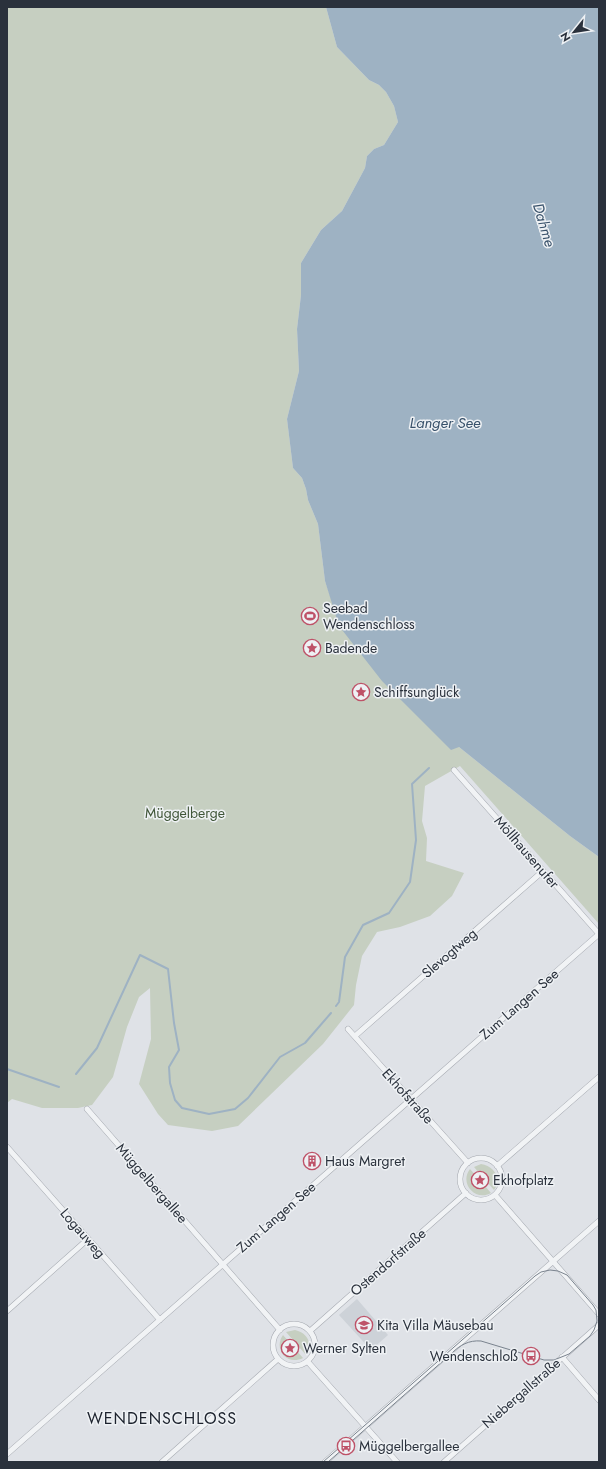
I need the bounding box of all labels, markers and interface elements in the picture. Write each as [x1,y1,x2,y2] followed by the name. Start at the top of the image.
[554,12,594,52] north arrow
[556,29,574,45] text: N
[527,200,561,250] water label: Dahme
[410,412,481,434] water label: Langer See
[323,598,415,634] place label: Seebad Wendenschloss
[300,606,320,626] sports icon: Seebad Wendenschloss
[302,638,322,658] place icon: Badende
[325,638,377,658] place label: Badende
[351,682,371,702] place icon: Schiffsunglück
[374,682,460,702] place label: Schiffsunglück
[145,803,225,823] park label: Müggelberge
[490,811,564,893] street label: Möllhausenufer
[417,923,481,983] street label: Slevogtweg
[475,964,563,1044] street label: Zum Langen See
[378,1064,438,1128] street label: Ekhofstraße
[112,1139,192,1227] street label: Müggelbergallee
[302,1151,322,1171] building icon: Haus Margret
[325,1151,405,1171] place label: Haus Margret
[470,1170,490,1190] place icon: Ekhofplatz
[493,1170,554,1190] place label: Ekhofplatz
[232,1177,320,1257] street label: Zum Langen See
[56,1204,110,1262] street label: Logauweg
[346,1223,430,1301] street label: Ostendorfstraße
[354,1315,374,1335] school or university icon: Kita Villa Mäusebau
[377,1315,494,1335] place label: Kita Villa Mäusebau
[280,1338,300,1358] place icon: Werner Sylten
[303,1338,386,1358] place label: Werner Sylten
[430,1346,518,1366] place label: Wendenschloß
[521,1346,541,1366] bus stop icon: Wendenschloß
[477,1353,565,1433] street label: Niebergallstraße
[87,1407,237,1430] district label: WENDENSCHLOSS
[336,1436,356,1456] bus stop icon: Müggelbergallee
[359,1436,459,1456] place label: Müggelbergallee

